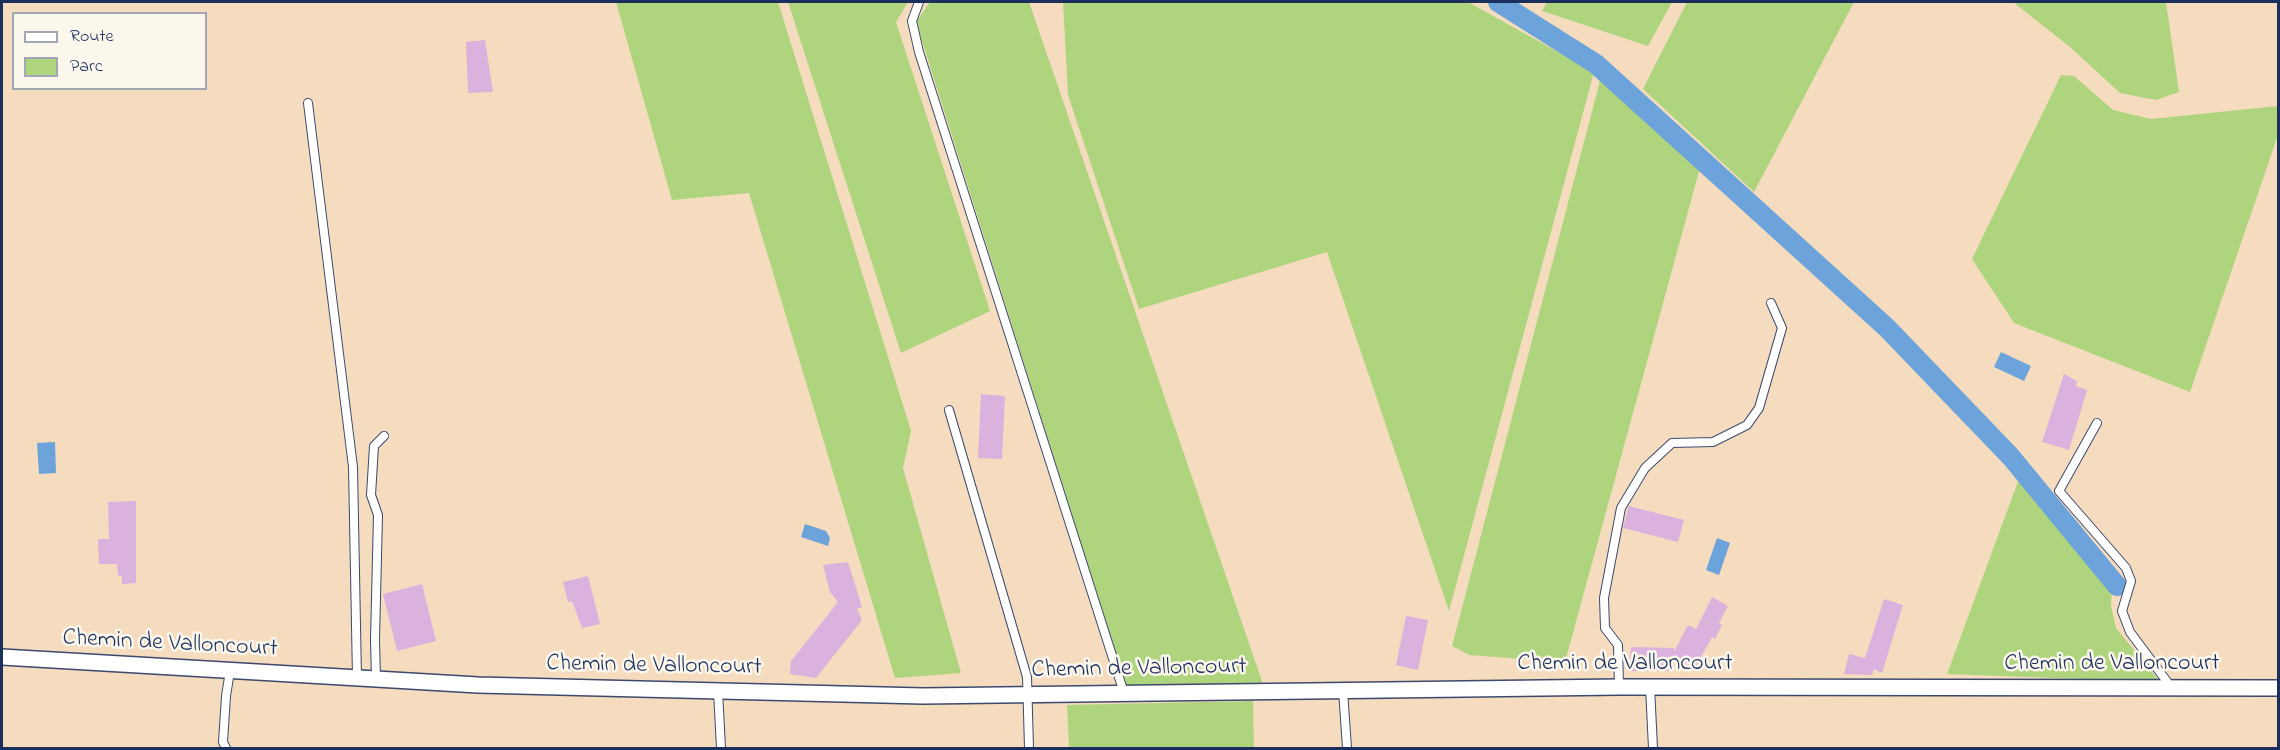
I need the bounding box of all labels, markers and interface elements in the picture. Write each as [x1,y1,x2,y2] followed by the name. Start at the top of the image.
[12,12,207,90] legend
[70,24,114,50] text: Route
[70,54,103,80] text: Parc
[62,625,278,665] street label: Chemin de Valloncourt
[546,651,762,683] street label: Chemin de Valloncourt
[1517,651,1733,679] street label: Chemin de Valloncourt
[2004,651,2220,679] street label: Chemin de Valloncourt
[1031,654,1247,686] street label: Chemin de Valloncourt

